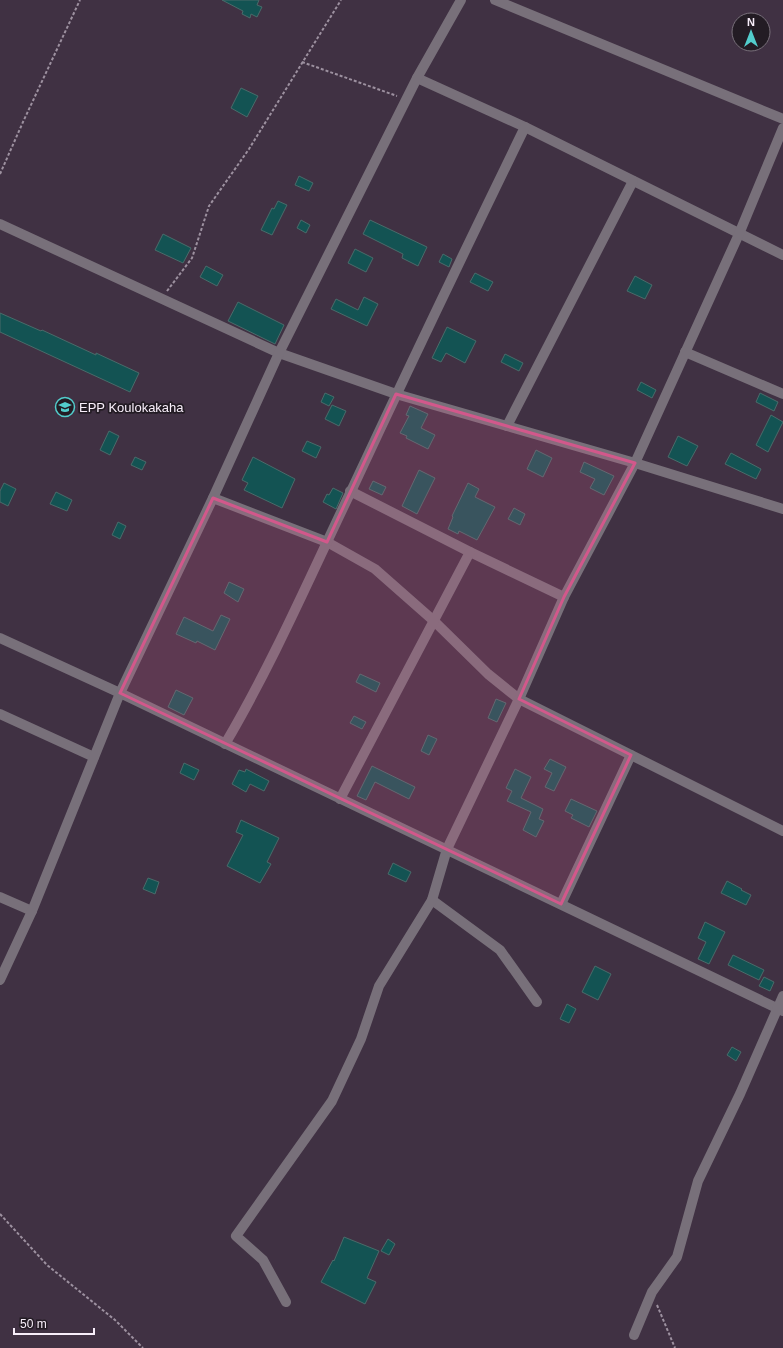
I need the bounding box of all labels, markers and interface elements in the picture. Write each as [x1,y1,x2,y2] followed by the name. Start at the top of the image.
[731,12,771,52] north arrow
[747,16,755,28] text: N
[54,396,76,418] school or university icon: EPP Koulokakaha
[79,400,184,415] place label: EPP Koulokakaha
[14,1310,94,1336] scale bar
[20,1317,47,1331] text: 50 m

